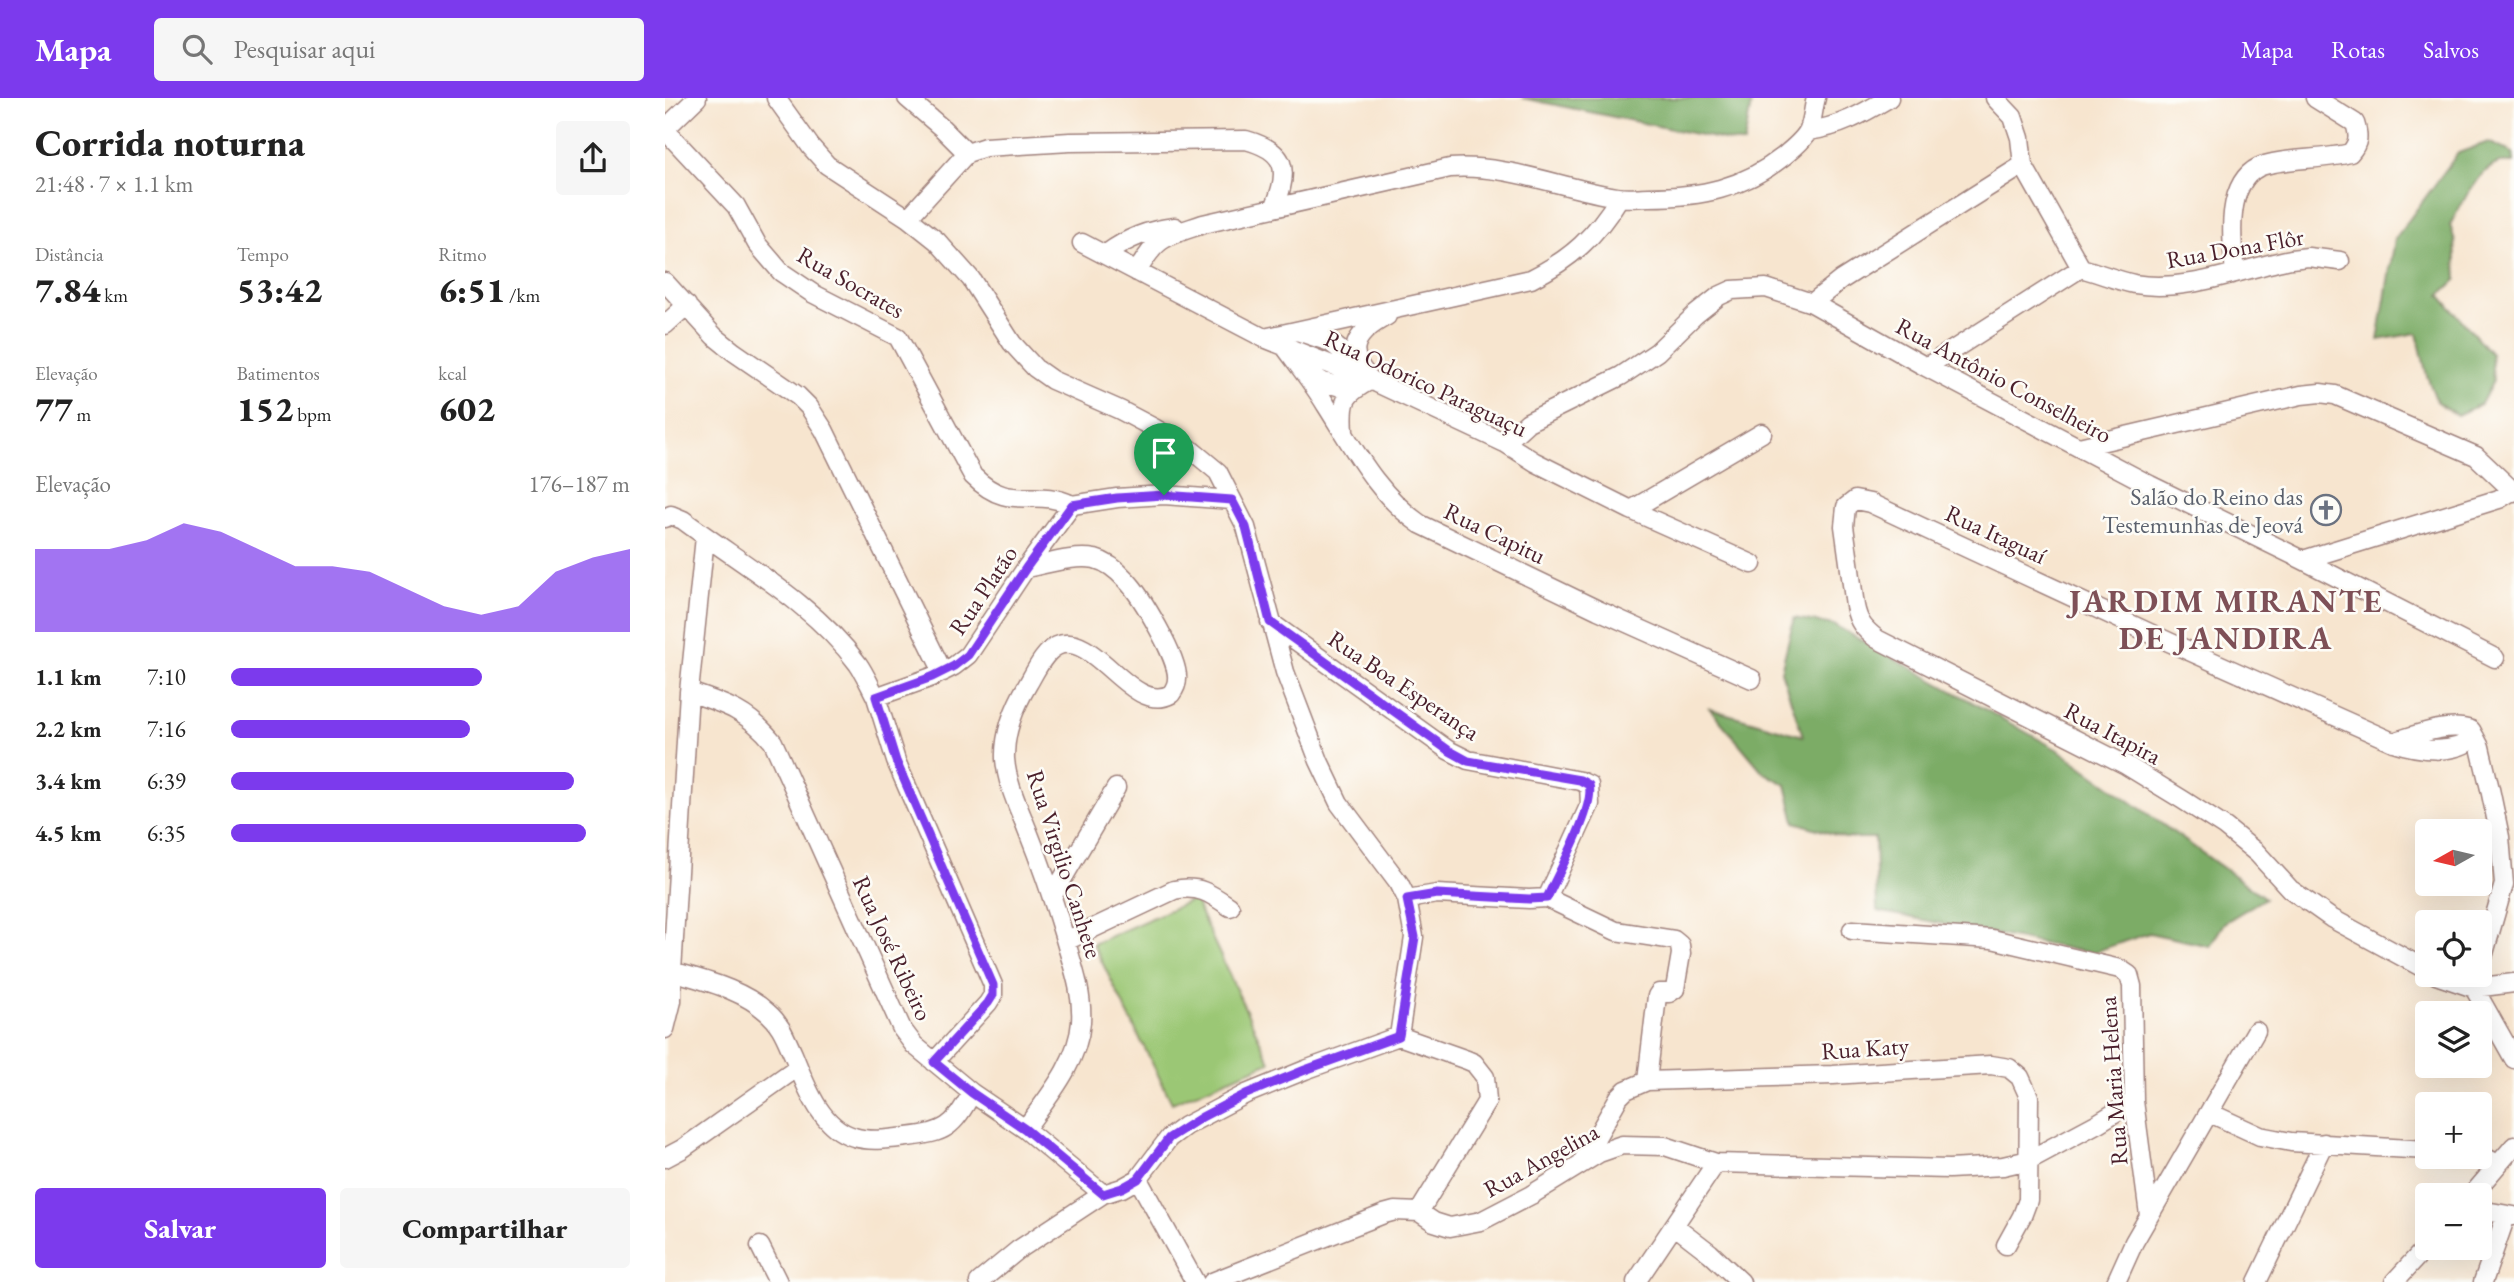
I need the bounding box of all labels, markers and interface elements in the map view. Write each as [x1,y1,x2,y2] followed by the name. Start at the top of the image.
[154,18,644,81] search box
[35,28,112,71] text: Mapa
[178,30,216,68] icon: search
[234,32,376,66] text: Pesquisar aqui
[2241,34,2293,65] text: Mapa
[2331,34,2385,65] text: Rotas
[2423,34,2479,65] text: Salvos
[35,118,305,167] text: Corrida noturna
[556,121,630,195] button: share
[35,169,193,199] text: 21:48 · 7 × 1.1 km
[2164,221,2306,275] street label: Rua Dona Flôr
[792,239,910,325] street label: Rua Socrates
[35,242,104,267] text: Distância
[237,242,289,267] text: Tempo
[438,242,487,267] text: Ritmo
[35,267,101,312] text: 7.84
[237,267,322,312] text: 53:42
[438,267,505,312] text: 6:51
[101,283,128,308] text: km
[505,283,540,308] text: /km
[1891,310,2117,450] street label: Rua Antônio Conselheiro
[1319,322,1533,444] street label: Rua Odorico Paraguaçu
[35,361,98,386] text: Elevação
[237,361,320,386] text: Batimentos
[438,361,467,386] text: kcal
[35,386,73,431] text: 77
[237,386,293,431] text: 152
[438,386,495,431] text: 602
[73,402,91,427] text: m
[293,402,332,427] text: bpm
[1134,423,1194,495] pin
[1145,434,1183,472] icon: arrive
[35,469,111,499] text: Elevação
[529,469,630,499] text: 176–187 m
[2102,481,2303,540] place label: Salão do Reino das Testemunhas de Jeová
[2309,493,2343,527] church icon: Salão do Reino das Testemunhas de Jeová
[1439,495,1551,571] street label: Rua Capitu
[1941,497,2052,571] street label: Rua Itaguaí
[942,539,1024,641] street label: Rua Platão
[2066,580,2383,659] district label: JARDIM MIRANTE DE JANDIRA
[1322,623,1486,747] street label: Rua Boa Esperança
[35,662,102,692] text: 1.1 km
[147,662,186,692] text: 7:10
[2059,695,2167,772] street label: Rua Itapira
[35,714,102,744] text: 2.2 km
[147,714,186,744] text: 7:16
[35,766,102,796] text: 3.4 km
[147,766,186,796] text: 6:39
[1020,766,1110,962] street label: Rua Virgilio Canhete
[35,818,102,848] text: 4.5 km
[147,818,186,848] text: 6:35
[2415,819,2492,896] north arrow
[2415,819,2492,1260] map controls
[846,870,940,1026] street label: Rua José Ribeiro
[2415,910,2492,987] button: locate
[2092,995,2134,1167] street label: Rua Maria Helena
[2415,1001,2492,1078] button: layers
[1820,1029,1911,1067] street label: Rua Katy
[2415,1092,2492,1169] button: +
[1478,1115,1604,1204] street label: Rua Angelina
[2415,1183,2492,1260] button: −
[35,1188,326,1268] button: Salvar
[340,1188,630,1268] button: Compartilhar

